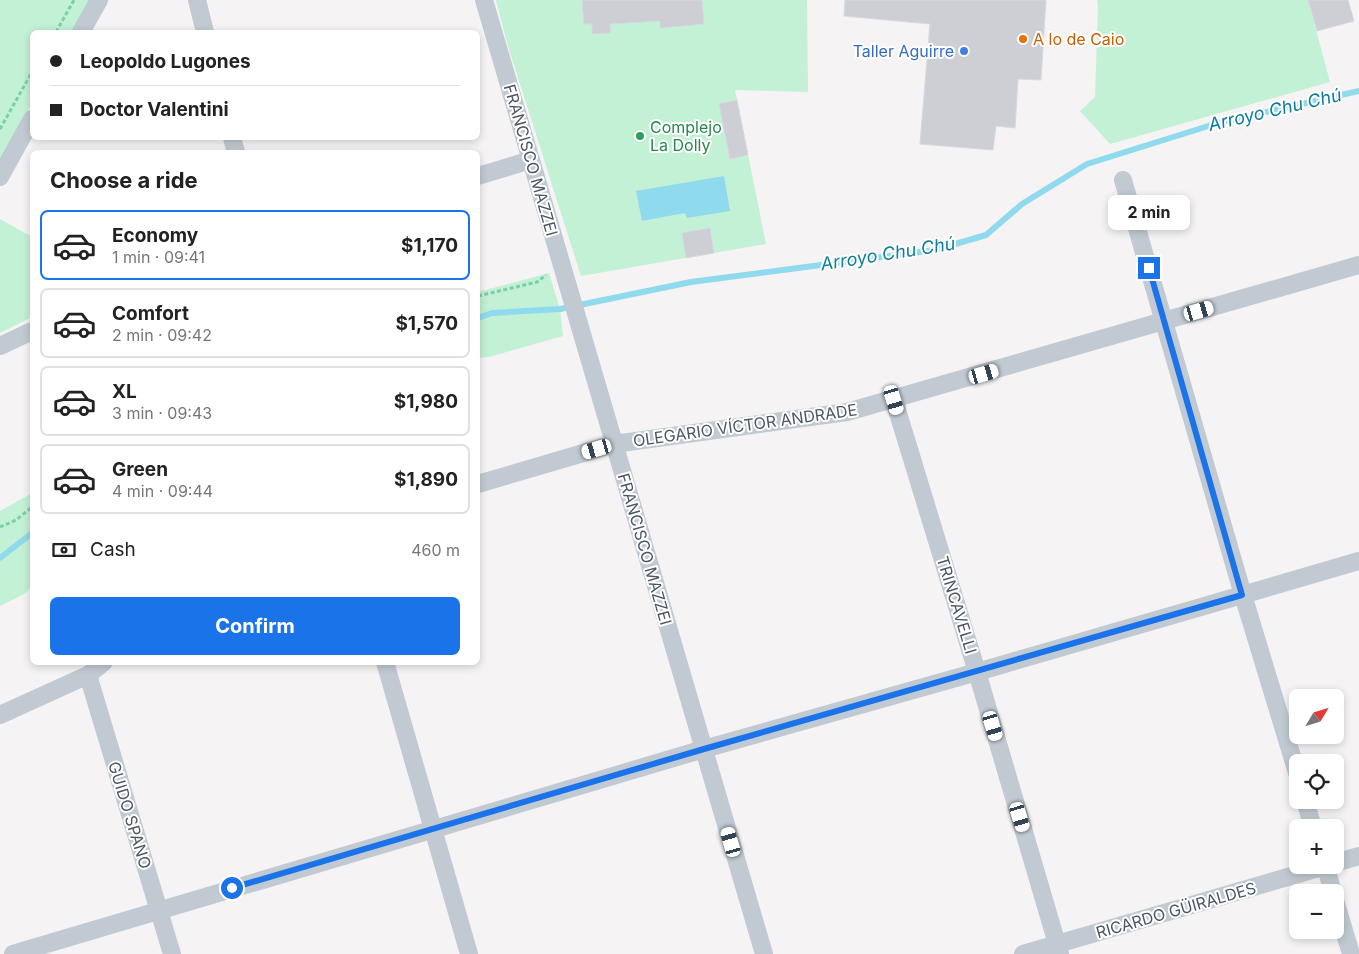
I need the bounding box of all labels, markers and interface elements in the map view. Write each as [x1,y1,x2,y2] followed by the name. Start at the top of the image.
[1033,29,1124,49] place label: A lo de Caio
[1017,33,1029,45] marker: A lo de Caio
[853,41,954,61] place label: Taller Aguirre
[958,45,970,57] marker: Taller Aguirre
[80,50,251,73] text: Leopoldo Lugones
[500,82,562,238] street label: FRANCISCO MAZZEI
[1205,84,1344,135] water label: Arroyo Chu Chú
[80,98,229,121] text: Doctor Valentini
[650,117,722,155] place label: Complejo La Dolly
[634,130,646,142] marker: Complejo La Dolly
[50,167,198,193] text: Choose a ride
[1108,196,1190,230] callout: 2 min
[1128,202,1170,222] text: 2 min
[52,223,97,268] icon: car
[112,224,198,247] text: Economy
[818,232,957,275] water label: Arroyo Chu Chú
[401,234,458,257] text: $1,170
[112,247,205,267] text: 1 min · 09:41
[1138,257,1160,279] route end
[1182,300,1215,322] car
[52,301,97,346] icon: car
[112,302,189,325] text: Comfort
[395,312,458,335] text: $1,570
[112,325,212,345] text: 2 min · 09:42
[967,363,1000,385] car
[52,379,97,424] icon: car
[112,380,137,403] text: XL
[882,383,905,417] car
[394,390,458,413] text: $1,980
[632,399,858,451] street label: OLEGARIO VÍCTOR ANDRADE
[112,403,212,423] text: 3 min · 09:43
[580,438,613,460] car
[52,457,97,502] icon: car
[112,458,168,481] text: Green
[394,468,458,491] text: $1,890
[614,471,676,627] street label: FRANCISCO MAZZEI
[112,481,213,501] text: 4 min · 09:44
[50,536,78,564] icon: cash
[90,538,136,561] text: Cash
[411,540,460,560] text: 460 m
[933,554,981,656] street label: TRINCAVELLI
[50,597,460,655] button: Confirm
[1289,689,1344,744] north arrow
[1289,689,1344,939] map controls
[981,709,1004,743] car
[1289,754,1344,809] button: locate
[104,759,156,871] street label: GUIDO SPANO
[1008,800,1031,834] car
[1289,819,1344,874] button: +
[719,826,742,858] car
[221,877,243,899] route start
[1094,878,1258,942] street label: RICARDO GÜIRALDES
[1289,884,1344,939] button: −

